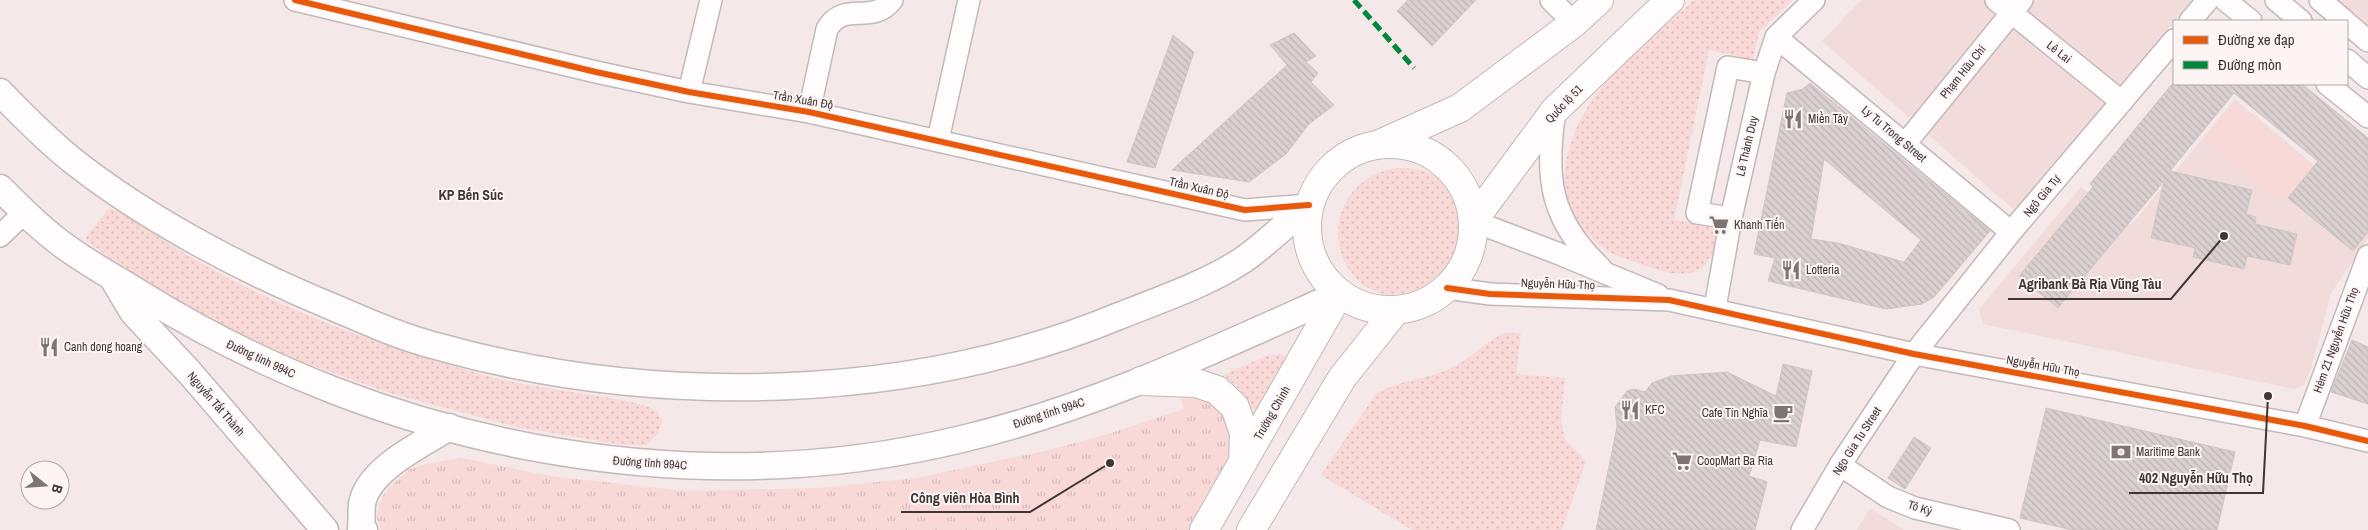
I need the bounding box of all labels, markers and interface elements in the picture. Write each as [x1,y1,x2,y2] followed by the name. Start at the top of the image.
[2173,20,2348,85] legend
[2218,29,2295,50] text: Đường xe đạp
[2043,37,2075,67] street label: Lê Lai
[1936,42,1990,102] street label: Phạm Hữu Chí
[2218,54,2282,75] text: Đường mòn
[1542,81,1587,127] street label: Quốc lộ 51
[772,87,834,113] street label: Trần Xuân Độ
[1858,102,1930,166] street label: Ly Tu Trong Street
[1782,108,1804,130] restaurant icon: Miền Tây
[1808,111,1848,127] place label: Miền Tây
[1732,114,1762,178] street label: Lê Thành Duy
[2020,171,2064,220] street label: Ngô Gia Tự
[1168,173,1230,203] street label: Trần Xuân Độ
[439,186,503,204] district label: KP Bến Súc
[1708,214,1730,236] supermarket icon: Khanh Tiến
[1734,217,1785,233] place label: Khanh Tiến
[1780,259,1802,281] restaurant icon: Lotteria
[1806,262,1840,278] place label: Lotteria
[2008,270,2171,299] callout: Agribank Bà Rịa Vũng Tàu
[1521,275,1595,293] street label: Nguyễn Hữu Thọ
[2019,275,2161,293] text: Agribank Bà Rịa Vũng Tàu
[2309,285,2363,395] street label: Hẻm 21 Nguyễn Hữu Thọ
[38,336,60,358] restaurant icon: Canh dong hoang
[224,336,298,382] street label: Đường tỉnh 994C
[64,339,143,355] place label: Canh dong hoang
[2005,352,2081,380] street label: Nguyễn Hữu Thọ
[184,368,248,440] street label: Nguyễn Tất Thành
[1250,383,1294,443] street label: Trường Chinh
[1011,394,1087,432] street label: Đường tỉnh 994C
[1619,399,1641,421] restaurant icon: KFC
[1645,402,1665,418] place label: KFC
[1772,402,1794,424] cafe icon: Cafe Tín Nghĩa
[1829,403,1885,478] street label: Ngo Gia Tu Street
[1702,405,1769,421] place label: Cafe Tín Nghĩa
[2110,441,2132,463] bank icon: Maritime Bank
[2136,444,2200,460] place label: Maritime Bank
[1671,450,1693,472] supermarket icon: CoopMart Ba Ria
[612,452,688,474] street label: Đường tỉnh 994C
[1697,453,1774,469] place label: CoopMart Ba Ria
[20,460,70,510] north arrow
[2129,464,2263,493] callout: 402 Nguyễn Hữu Thọ
[2139,469,2253,487] text: 402 Nguyễn Hữu Thọ
[48,482,67,495] text: B
[901,483,1030,512] callout: Công viên Hòa Bình
[910,489,1020,507] text: Công viên Hòa Bình
[1906,497,1934,519] street label: Tô Ký

